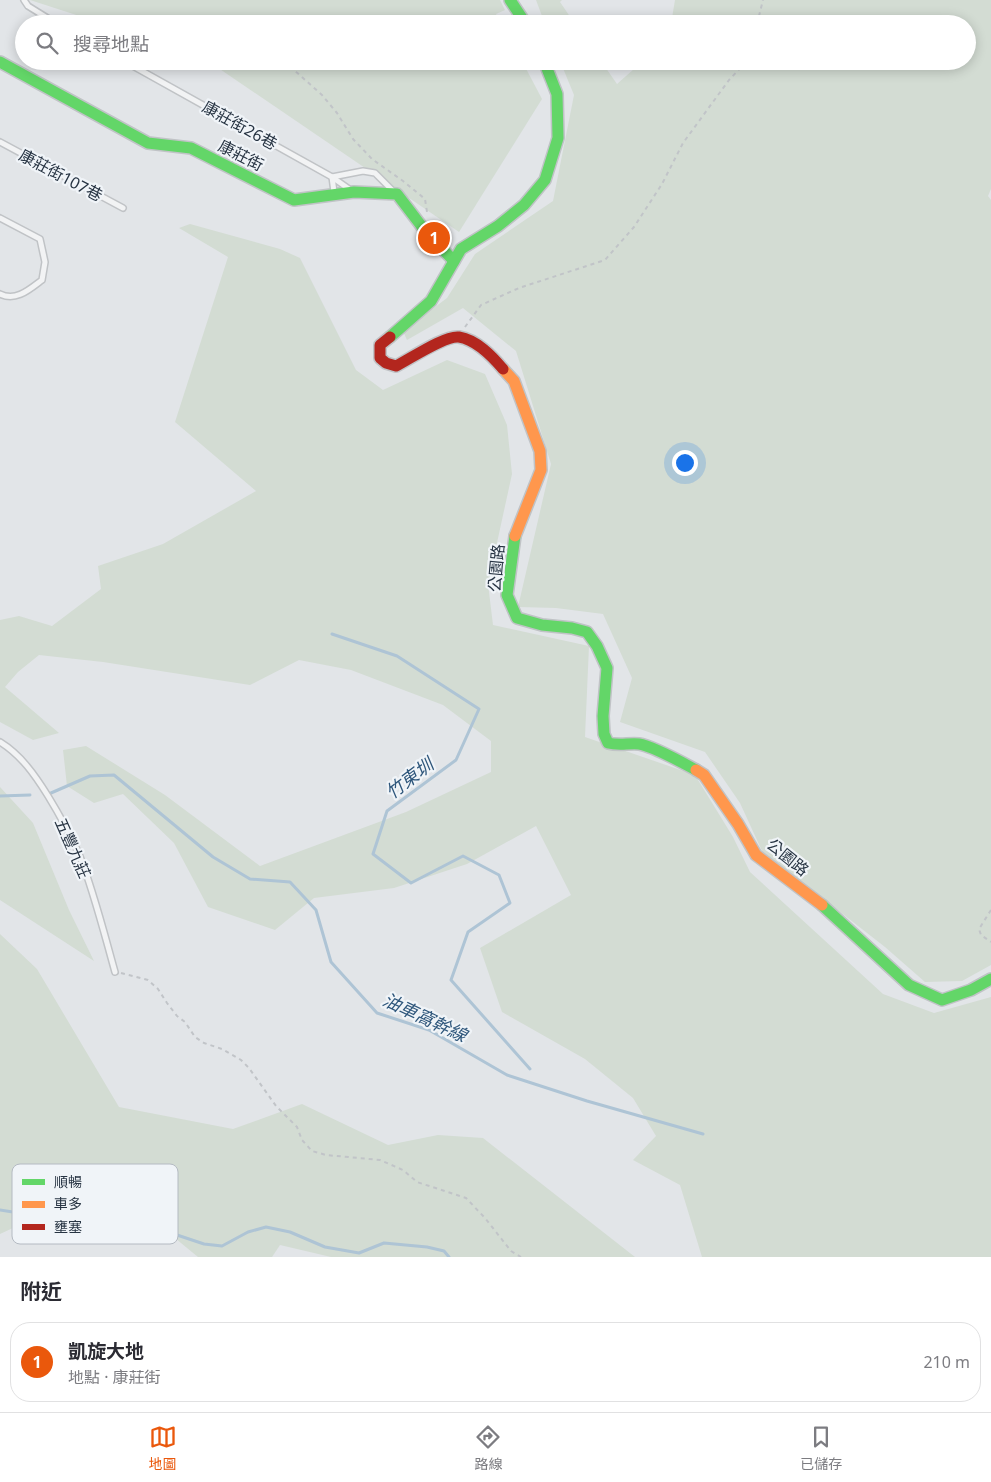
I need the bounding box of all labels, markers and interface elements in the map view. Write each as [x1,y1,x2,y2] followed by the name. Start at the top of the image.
[15,15,976,70] search box
[33,29,61,57] icon: search
[73,31,149,57] text: 搜尋地點
[199,95,281,155] street label: 康莊街26巷
[215,134,267,176] street label: 康莊街
[15,144,107,206] street label: 康莊街107巷
[418,219,450,257] pin: 1
[672,450,698,476] your location
[483,543,509,593] street label: 公園路
[380,750,440,804] water label: 竹東圳
[50,814,96,882] street label: 五豐九莊
[762,833,814,881] street label: 公園路
[379,987,473,1048] water label: 油車窩幹線
[12,1164,178,1244] legend
[54,1172,82,1191] text: 順暢
[54,1194,82,1213] text: 車多
[54,1217,82,1236] text: 壅塞
[20,1277,62,1305] text: 附近
[68,1338,144,1364] text: 凱旋大地
[32,1351,42,1373] text: 1
[923,1351,970,1373] text: 210 m
[68,1366,161,1388] text: 地點 · 康莊街
[149,1423,177,1473] tab: 地圖
[474,1423,502,1473] tab: 路線
[800,1423,842,1473] tab: 已儲存

